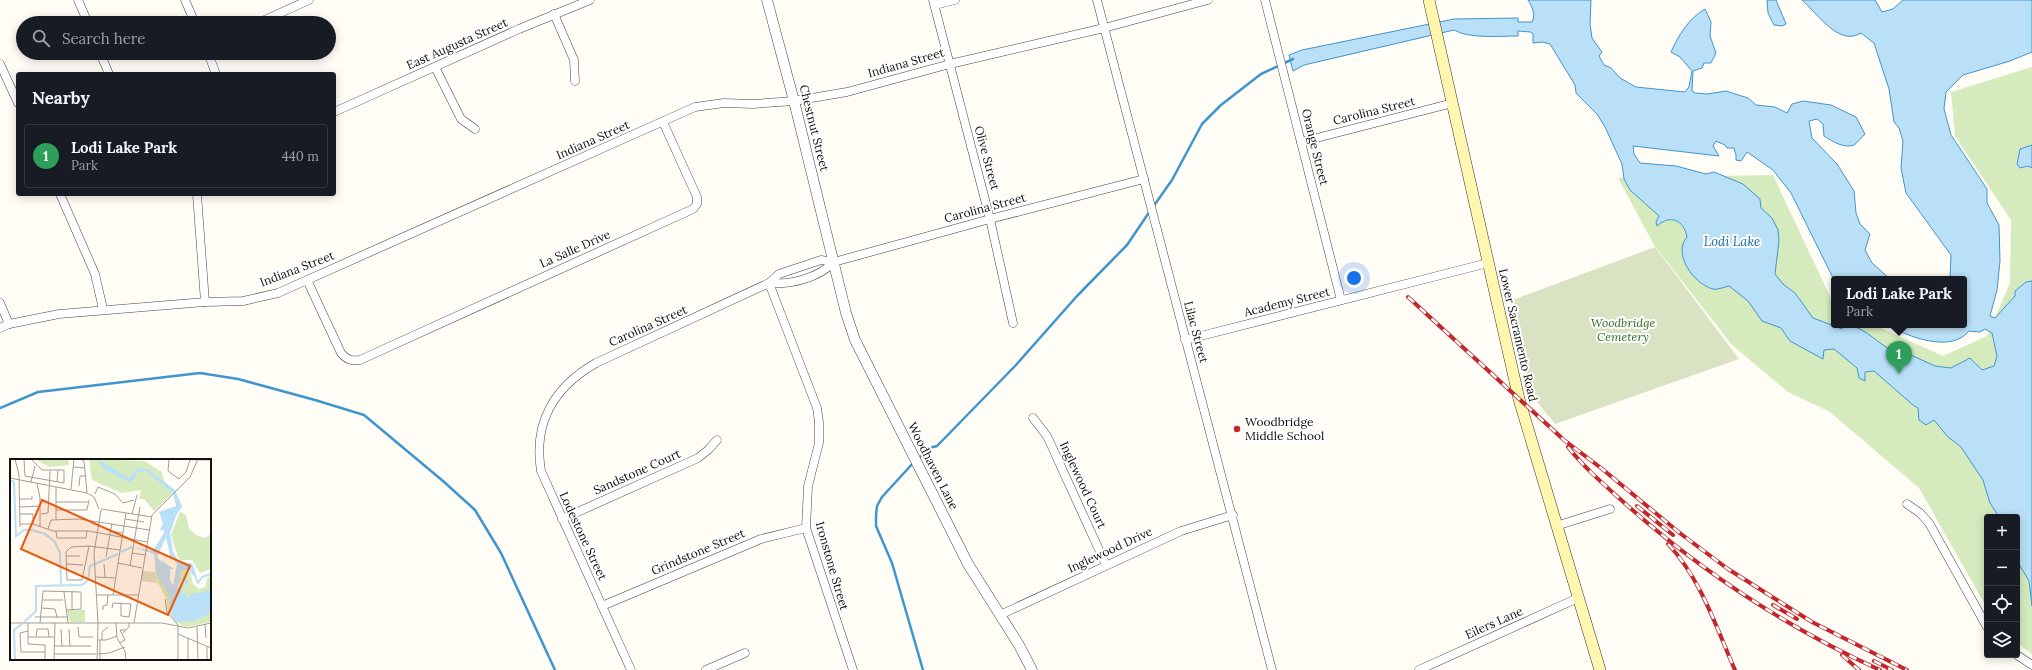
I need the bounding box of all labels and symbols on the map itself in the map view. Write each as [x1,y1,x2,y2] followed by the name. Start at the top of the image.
[404,14,510,73] street label: East Augusta Street
[866,44,946,81] street label: Indiana Street
[796,83,833,173] street label: Chestnut Street
[1331,93,1417,128] street label: Carolina Street
[1299,107,1332,187] street label: Orange Street
[554,117,632,162] street label: Indiana Street
[972,124,1003,192] street label: Olive Street
[942,189,1028,226] street label: Carolina Street
[537,226,613,271] street label: La Salle Drive
[1704,233,1760,250] water label: Lodi Lake
[257,247,337,290] street label: Indiana Street
[1496,267,1541,403] street label: Lower Sacramento Road
[1344,268,1364,288] your location
[1241,284,1332,320] street label: Academy Street
[1181,299,1212,365] street label: Lilac Street
[606,301,690,349] street label: Carolina Street
[1591,315,1655,344] park label: Woodbridge Cemetery
[1886,341,1912,374] pin: 1
[1245,414,1324,443] place label: Woodbridge Middle School
[905,420,962,512] street label: Woodhaven Lane
[1232,424,1242,434] marker: Woodbridge Middle School
[1057,439,1110,531] street label: Inglewood Court
[591,445,683,498] street label: Sandstone Court
[10,459,211,660] inset map
[556,489,611,583] street label: Lodestone Street
[813,520,852,612] street label: Ironstone Street
[1065,523,1155,576] street label: Inglewood Drive
[649,525,747,578] street label: Grindstone Street
[1463,603,1525,642] street label: Eilers Lane

